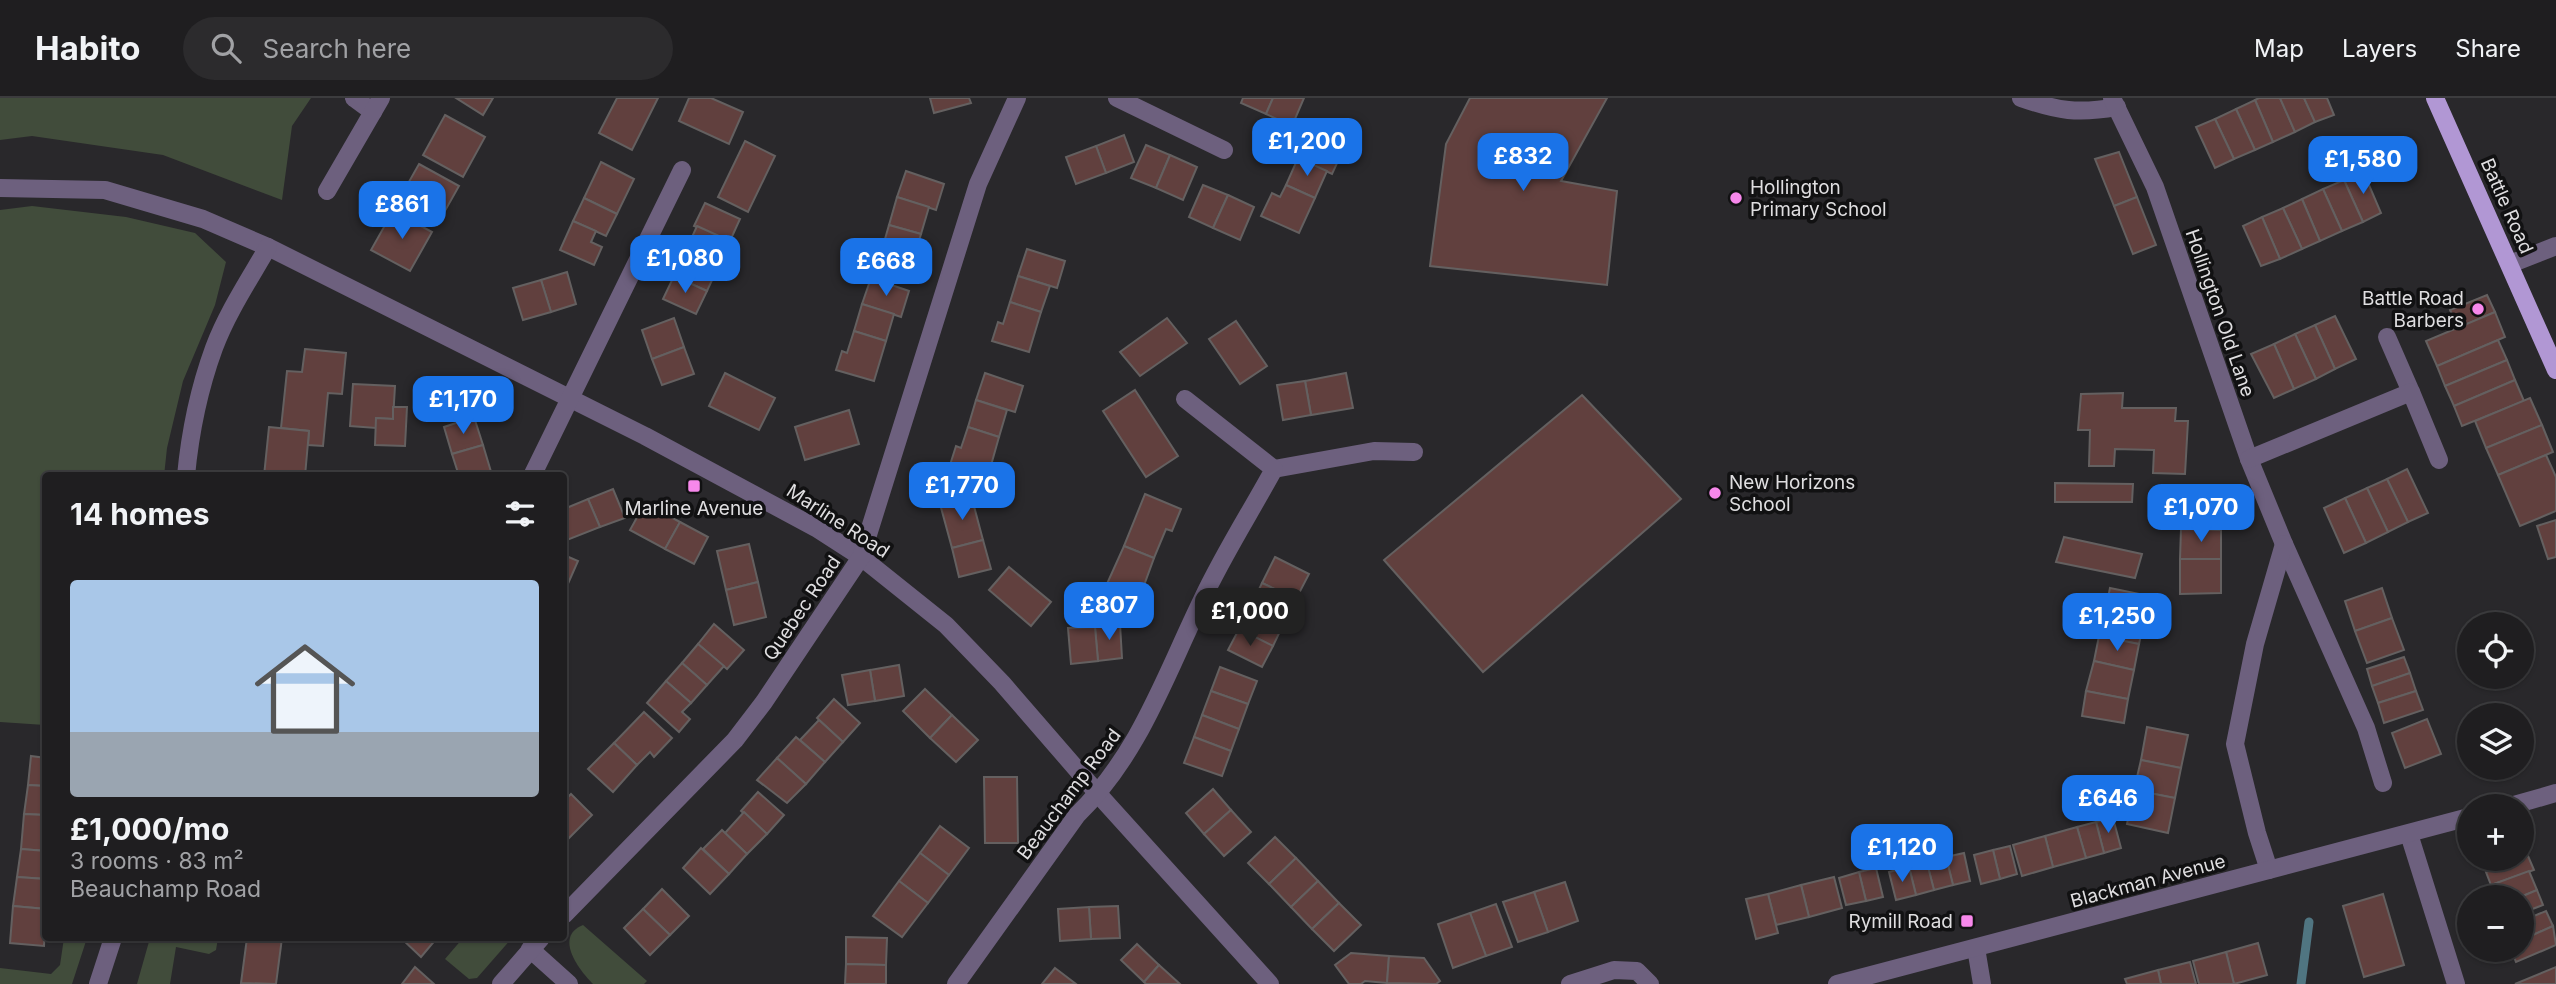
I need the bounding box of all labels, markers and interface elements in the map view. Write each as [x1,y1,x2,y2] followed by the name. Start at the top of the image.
[183,17,673,80] search box
[35,28,141,68] text: Habito
[207,29,245,67] icon: search
[263,33,411,64] text: Search here
[2254,34,2304,63] text: Map
[2342,34,2417,63] text: Layers
[2455,34,2521,63] text: Share
[1250,118,1364,178] pin: £1,200
[1268,127,1346,155] text: £1,200
[1482,134,1564,193] pin: £832
[2306,136,2420,196] pin: £1,580
[1494,142,1553,170] text: £832
[2324,145,2402,173] text: £1,580
[2476,155,2538,257] street label: Battle Road
[1750,176,1887,221] place label: Hollington Primary School
[361,181,443,241] pin: £861
[375,190,429,218] text: £861
[1728,190,1744,206] marker: Hollington Primary School
[2180,226,2260,400] street label: Hollington Old Lane
[628,236,742,295] pin: £1,080
[845,238,927,298] pin: £668
[646,244,724,272] text: £1,080
[856,247,916,275] text: £668
[2362,287,2464,332] place label: Battle Road Barbers
[2470,301,2486,317] marker: Battle Road Barbers
[406,376,520,436] pin: £1,170
[429,385,497,413] text: £1,170
[905,462,1019,522] pin: £1,770
[925,471,999,499] text: £1,770
[1729,471,1855,516] place label: New Horizons School
[686,478,702,494] marker: Marline Avenue
[782,479,894,563] street label: Marline Road
[2144,484,2258,544] pin: £1,070
[1707,485,1723,501] marker: New Horizons School
[2163,493,2239,521] text: £1,070
[501,495,539,533] icon: filters
[70,496,209,532] text: 14 homes
[625,497,763,520] place label: Marline Avenue
[758,551,846,665] street label: Quebec Road
[1068,582,1150,642] pin: £807
[1193,588,1307,648] pin: £1,000
[1080,591,1138,619] text: £807
[2060,594,2174,653] pin: £1,250
[1211,597,1289,625] text: £1,000
[2079,602,2156,630] text: £1,250
[2457,612,2534,962] map controls
[2457,612,2534,689] button: locate
[242,626,368,752] icon: home
[2457,703,2534,780] button: layers
[1012,724,1126,864] street label: Beauchamp Road
[2067,776,2149,835] pin: £646
[2078,784,2138,812] text: £646
[2457,794,2534,871] button: +
[70,811,229,847] text: £1,000/mo
[1845,824,1959,884] pin: £1,120
[1867,833,1937,861] text: £1,120
[70,847,244,875] text: 3 rooms · 83 m²
[2068,849,2228,913] street label: Blackman Avenue
[70,875,261,903] text: Beauchamp Road
[2457,885,2534,962] button: −
[1848,910,1953,933] place label: Rymill Road
[1959,913,1975,929] marker: Rymill Road

